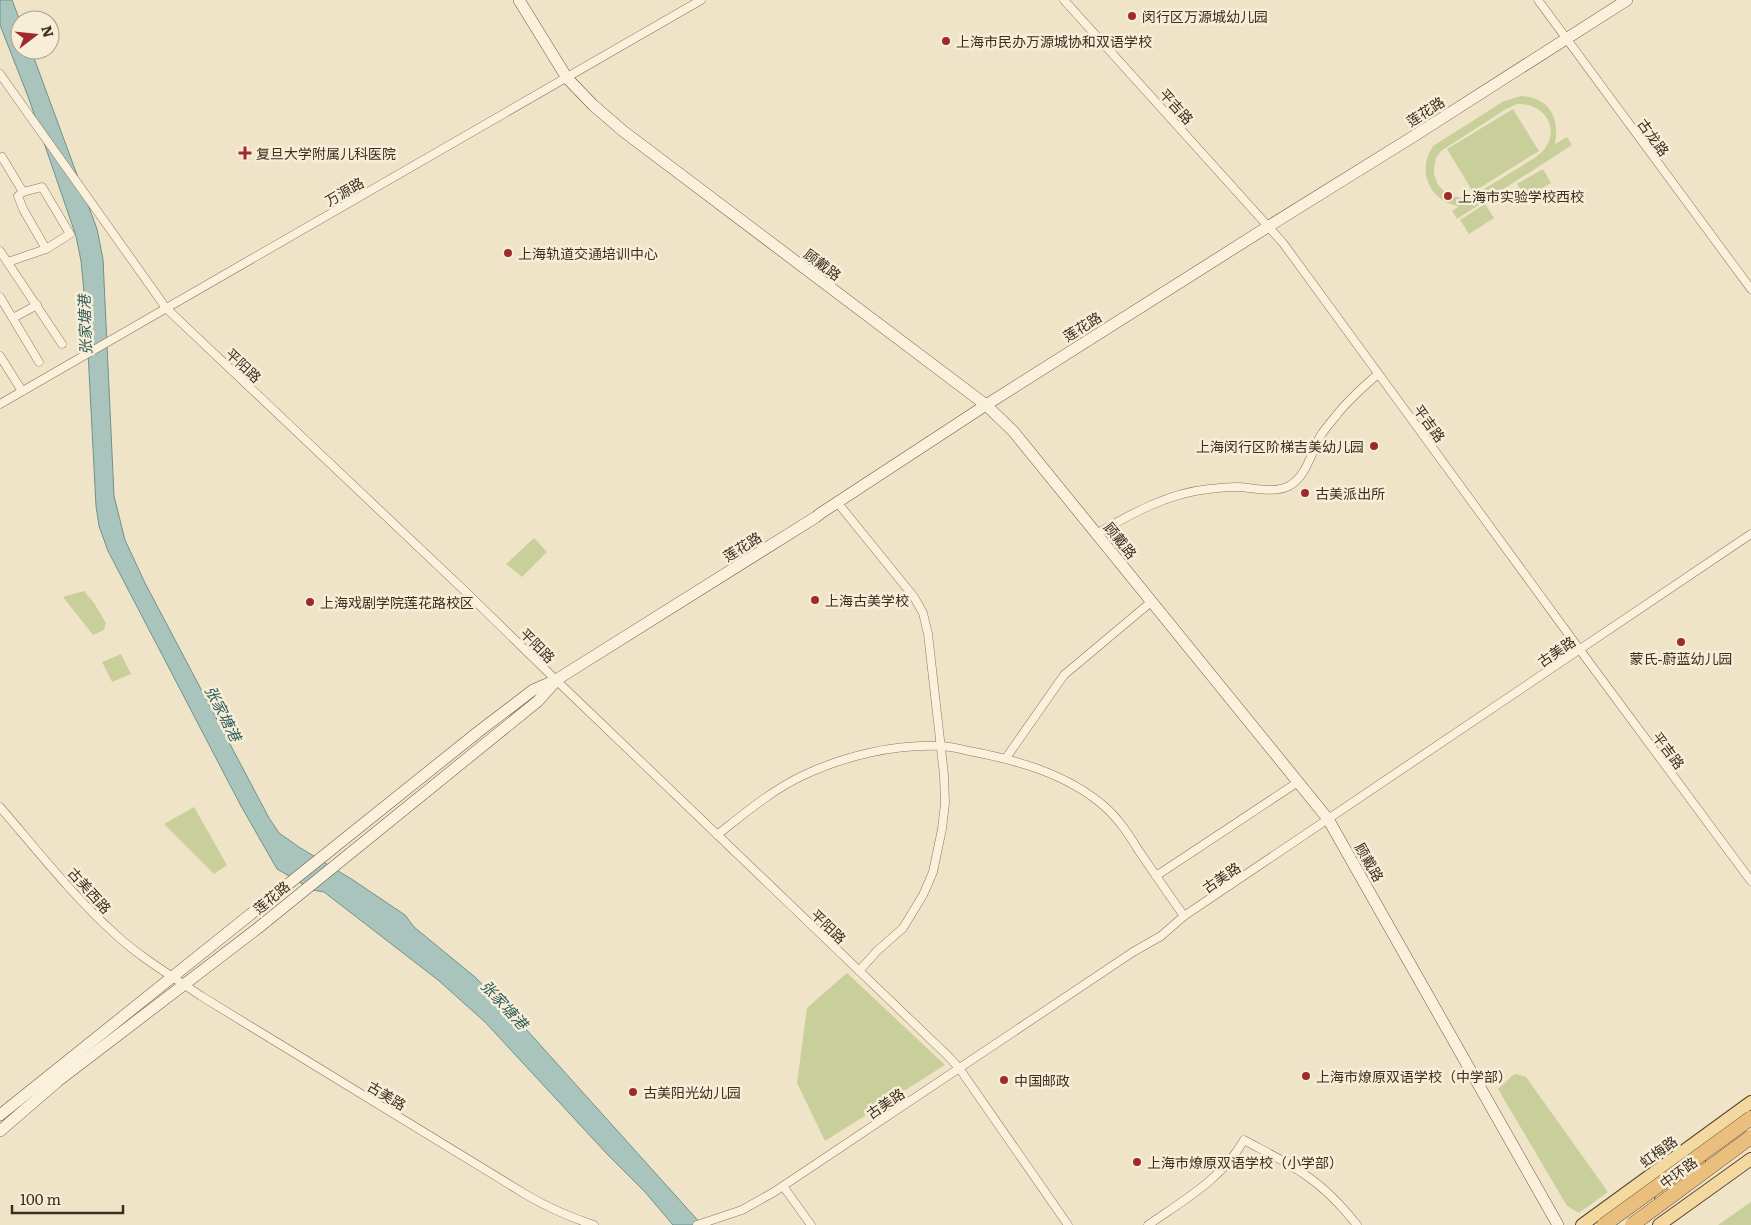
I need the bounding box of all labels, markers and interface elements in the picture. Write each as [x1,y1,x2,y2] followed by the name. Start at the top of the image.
[1142,6,1268,26] place label: 闵行区万源城幼儿园
[10,10,60,60] north arrow
[1126,10,1138,22] marker: 闵行区万源城幼儿园
[37,23,60,40] text: N
[956,31,1152,51] place label: 上海市民办万源城协和双语学校
[940,35,952,47] marker: 上海市民办万源城协和双语学校
[1156,84,1198,128] street label: 平吉路
[1402,91,1448,131] street label: 莲花路
[1634,114,1674,160] street label: 古龙路
[256,143,396,163] place label: 复旦大学附属儿科医院
[238,146,252,160] marker: 复旦大学附属儿科医院
[321,172,367,210] street label: 万源路
[1458,186,1584,206] place label: 上海市实验学校西校
[1442,190,1454,202] marker: 上海市实验学校西校
[518,243,658,263] place label: 上海轨道交通培训中心
[800,243,846,285] street label: 顾戴路
[502,247,514,259] marker: 上海轨道交通培训中心
[71,293,97,355] water label: 张家塘港
[1059,306,1105,346] street label: 莲花路
[222,343,266,387] street label: 平阳路
[1410,400,1450,446] street label: 平吉路
[1196,436,1364,456] place label: 上海闵行区阶梯吉美幼儿园
[1368,440,1380,452] marker: 上海闵行区阶梯吉美幼儿园
[1315,483,1385,503] place label: 古美派出所
[1299,487,1311,499] marker: 古美派出所
[1100,517,1142,563] street label: 顾戴路
[719,526,765,566] street label: 莲花路
[825,590,909,610] place label: 上海古美学校
[320,592,474,612] place label: 上海戏剧学院莲花路校区
[809,594,821,606] marker: 上海古美学校
[304,596,316,608] marker: 上海戏剧学院莲花路校区
[516,623,560,667] street label: 平阳路
[1533,631,1579,671] street label: 古美路
[1675,636,1687,648] marker: 蒙氏-蔚蓝幼儿园
[1630,648,1732,668] place label: 蒙氏-蔚蓝幼儿园
[200,681,249,747] water label: 张家塘港
[1648,727,1690,773] street label: 平吉路
[1351,839,1389,885] street label: 顾戴路
[1198,857,1244,897] street label: 古美路
[64,863,116,917] street label: 古美西路
[248,876,294,918] street label: 莲花路
[807,904,851,948] street label: 平阳路
[476,974,535,1035] water label: 张家塘港
[1316,1066,1512,1086] place label: 上海市燎原双语学校（中学部）
[1014,1070,1070,1090] place label: 中国邮政
[1300,1070,1312,1082] marker: 上海市燎原双语学校（中学部）
[998,1074,1010,1086] marker: 中国邮政
[364,1076,410,1114] street label: 古美路
[643,1082,741,1102] place label: 古美阳光幼儿园
[862,1083,908,1123] street label: 古美路
[627,1086,639,1098] marker: 古美阳光幼儿园
[1635,1131,1681,1171] street label: 虹梅路
[1147,1152,1343,1172] place label: 上海市燎原双语学校（小学部）
[1655,1152,1701,1192] street label: 中环路
[1131,1156,1143,1168] marker: 上海市燎原双语学校（小学部）
[12,1182,124,1214] scale bar
[20,1187,61,1210] text: 100 m

